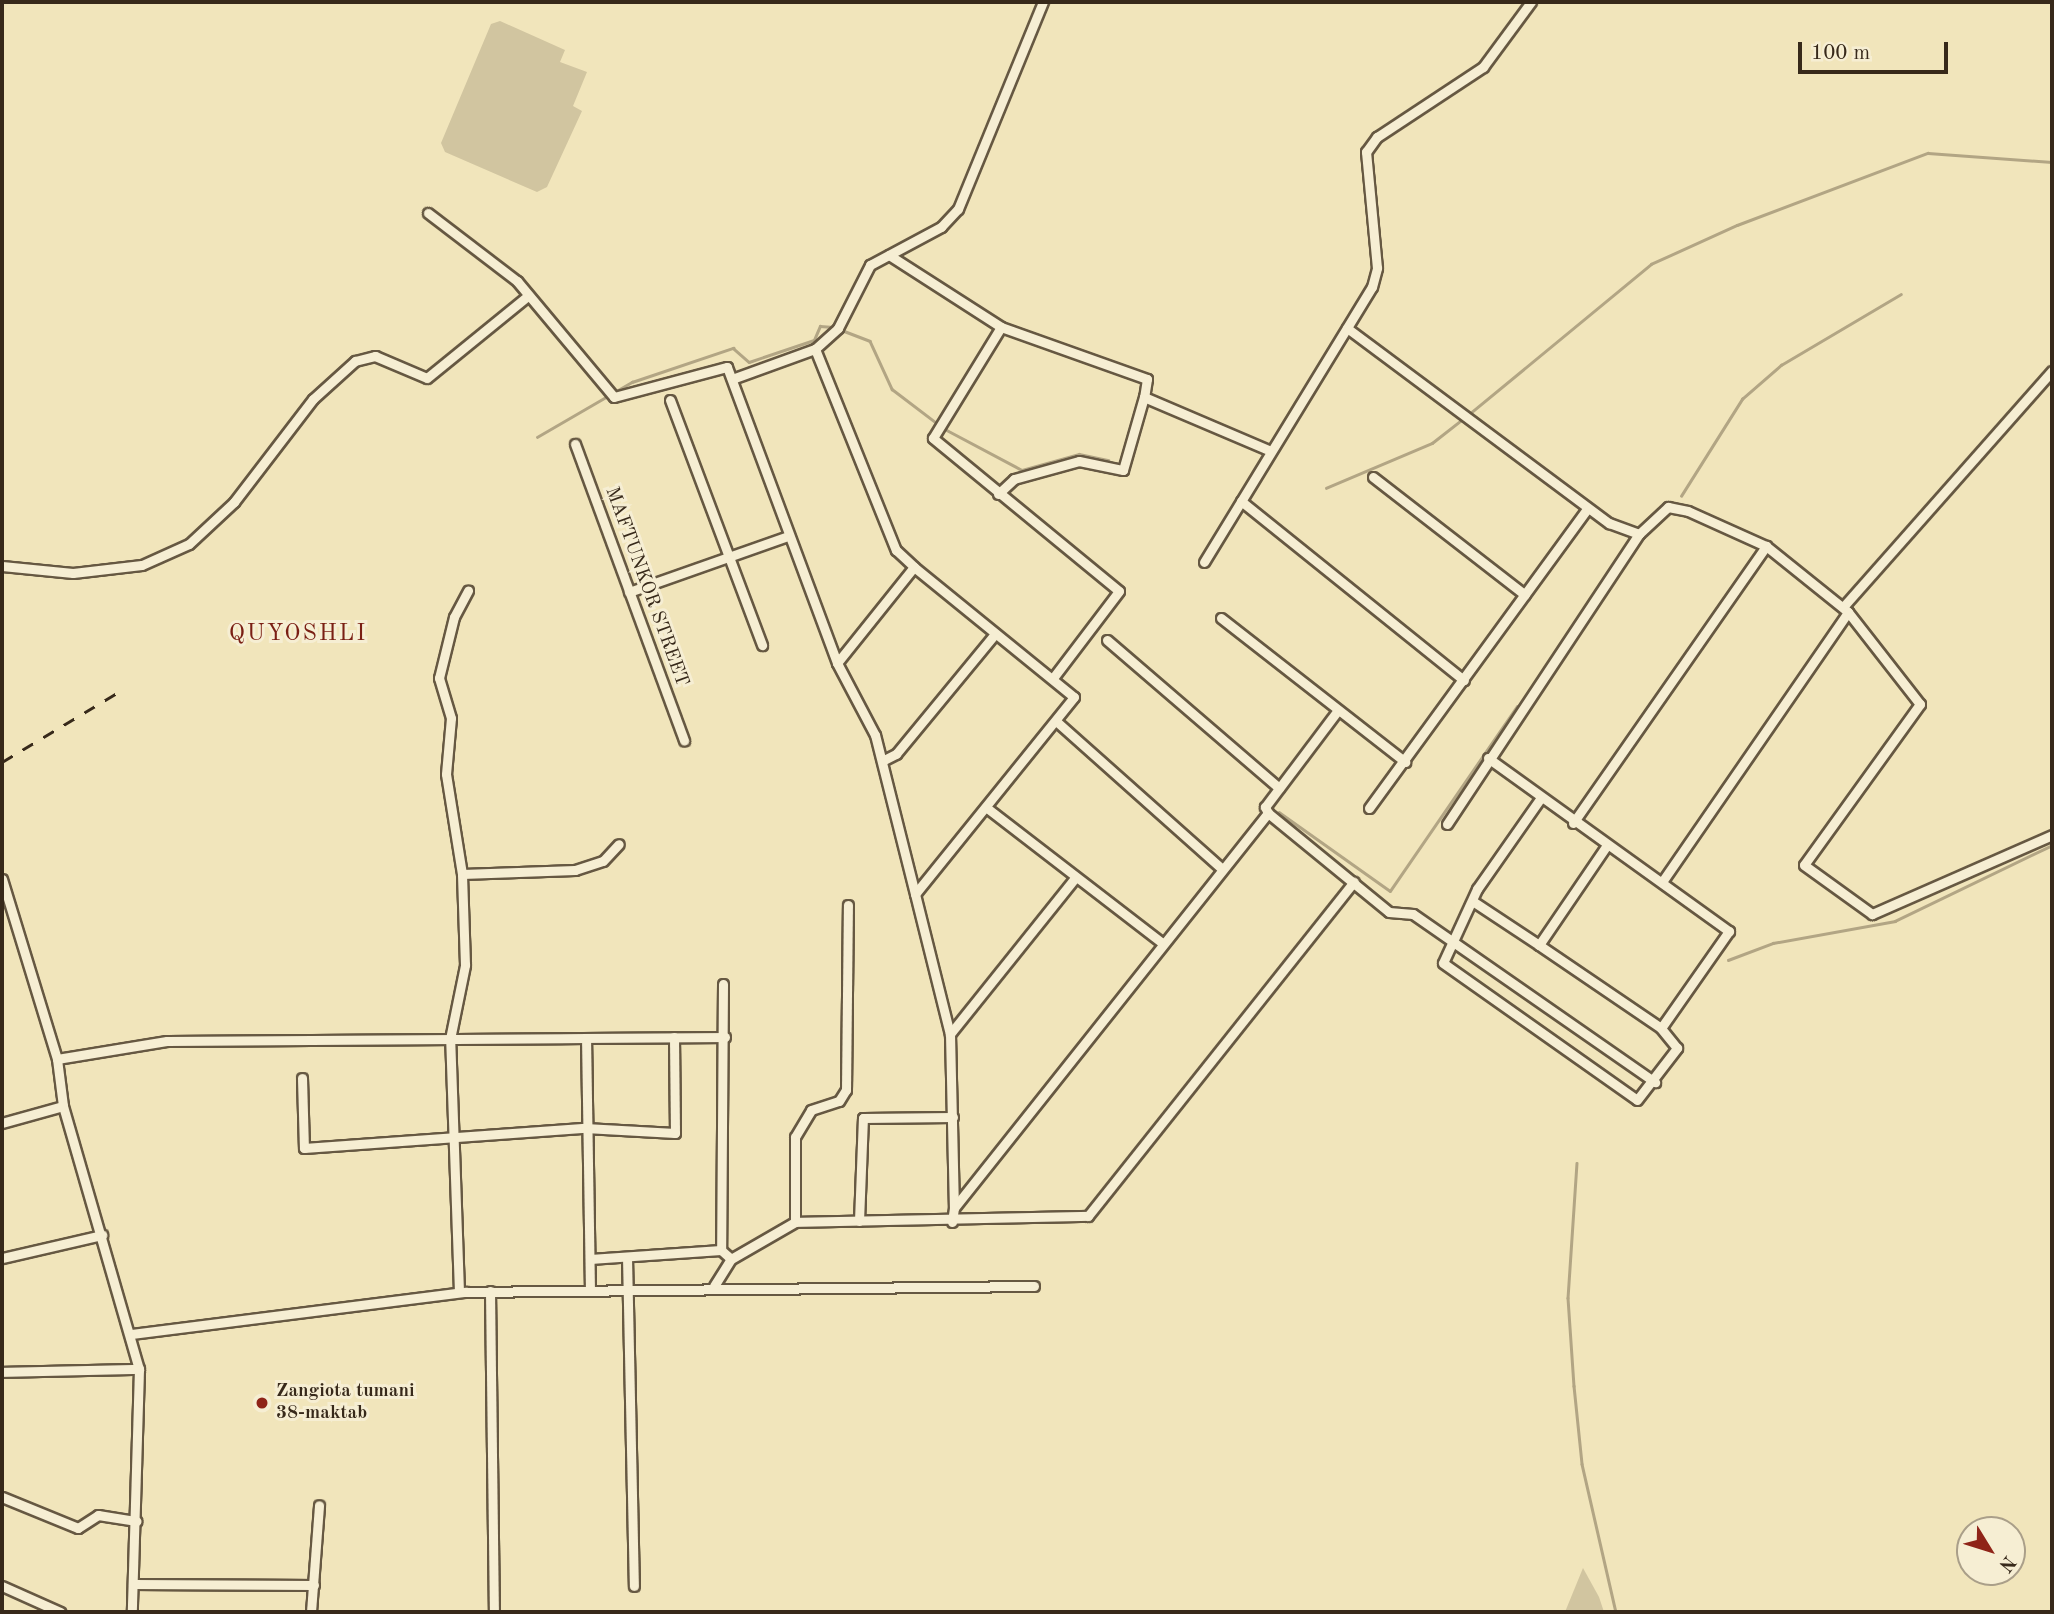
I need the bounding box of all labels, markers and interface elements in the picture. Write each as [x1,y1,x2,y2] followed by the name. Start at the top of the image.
[1802,28,1952,72] scale bar
[1811,43,1870,64] text: 100 m
[599,484,693,690] street label: MAFTUNKOR STREET
[230,620,366,648] district label: QUYOSHLI
[276,1381,415,1425] place label: Zangiota tumani 38-maktab
[254,1395,270,1411] marker: Zangiota tumani 38-maktab
[1956,1516,2026,1586] north arrow
[1994,1551,2018,1575] text: N

